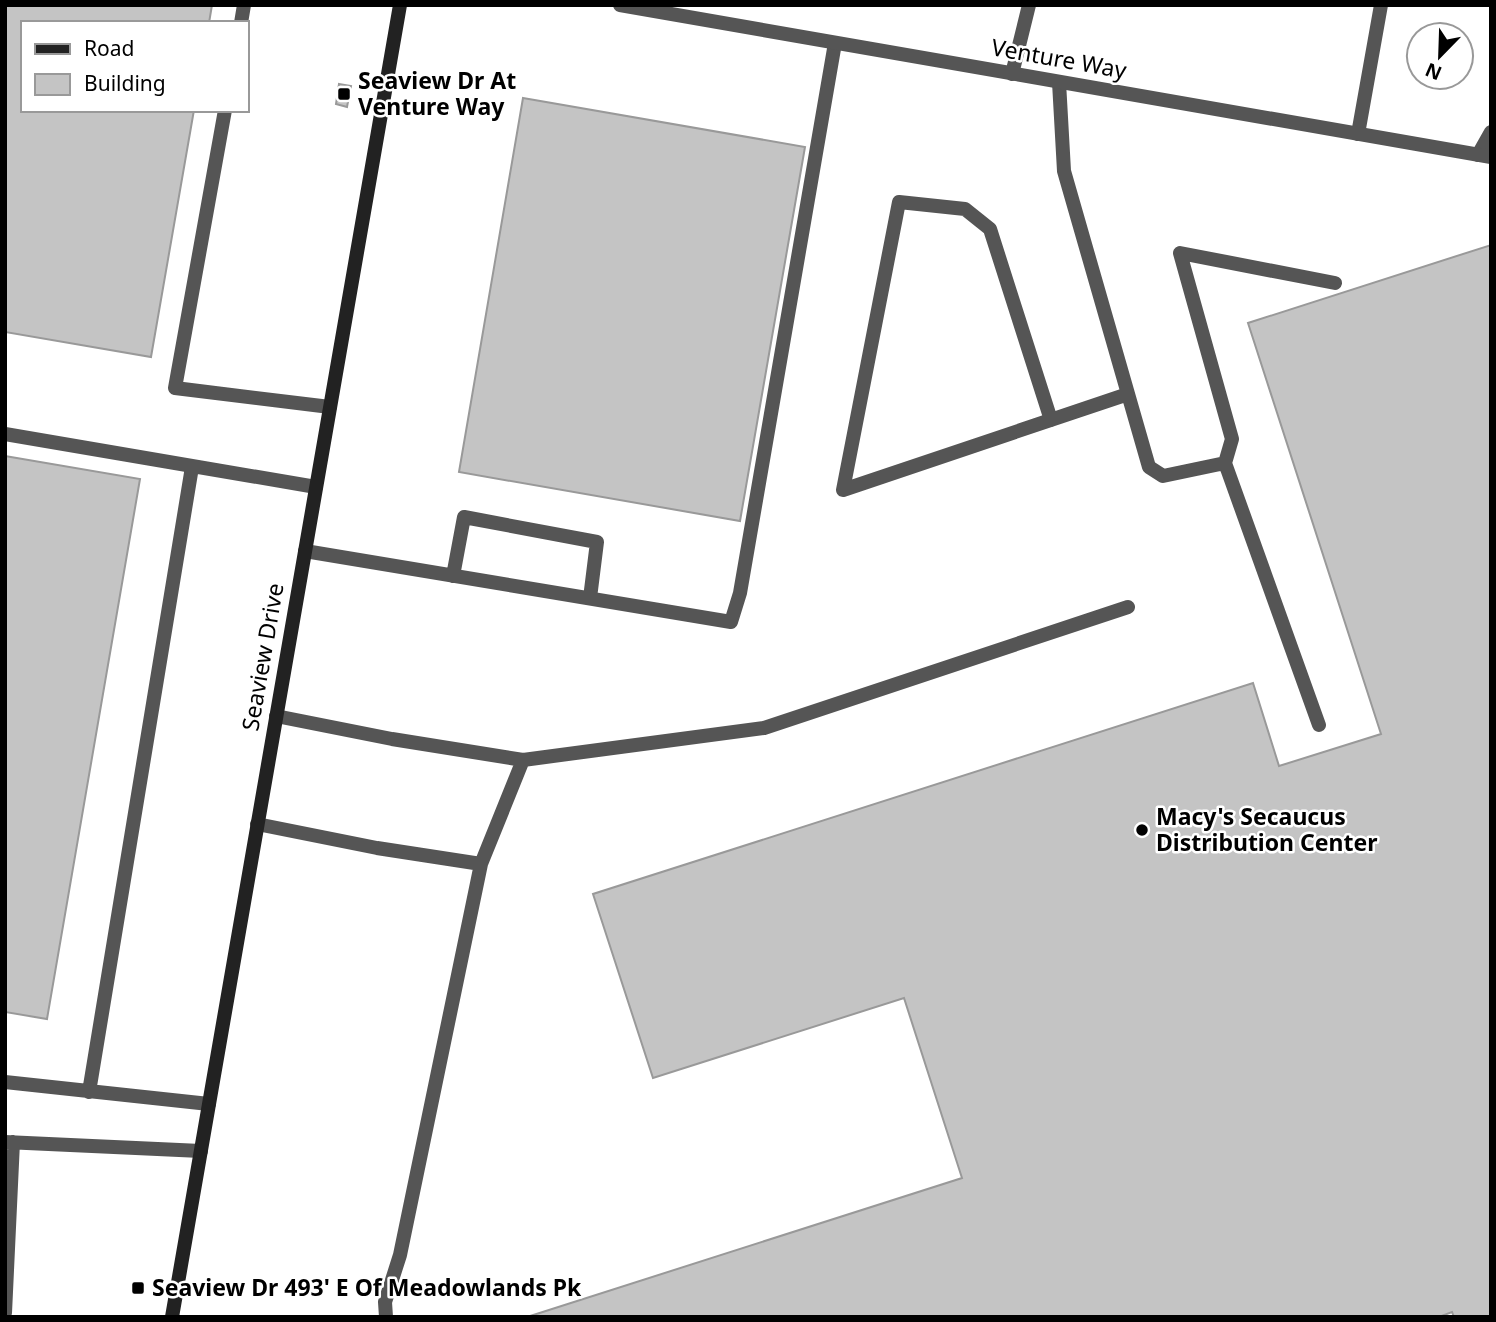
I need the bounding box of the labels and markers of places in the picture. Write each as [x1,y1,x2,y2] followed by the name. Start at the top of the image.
[358,64,516,122] place label: Seaview Dr At Venture Way
[336,86,352,102] marker: Seaview Dr At Venture Way
[1156,800,1378,858] place label: Macy's Secaucus Distribution Center
[1134,822,1150,838] marker: Macy's Secaucus Distribution Center
[152,1271,582,1303] place label: Seaview Dr 493' E Of Meadowlands Pk
[130,1280,146,1296] marker: Seaview Dr 493' E Of Meadowlands Pk

